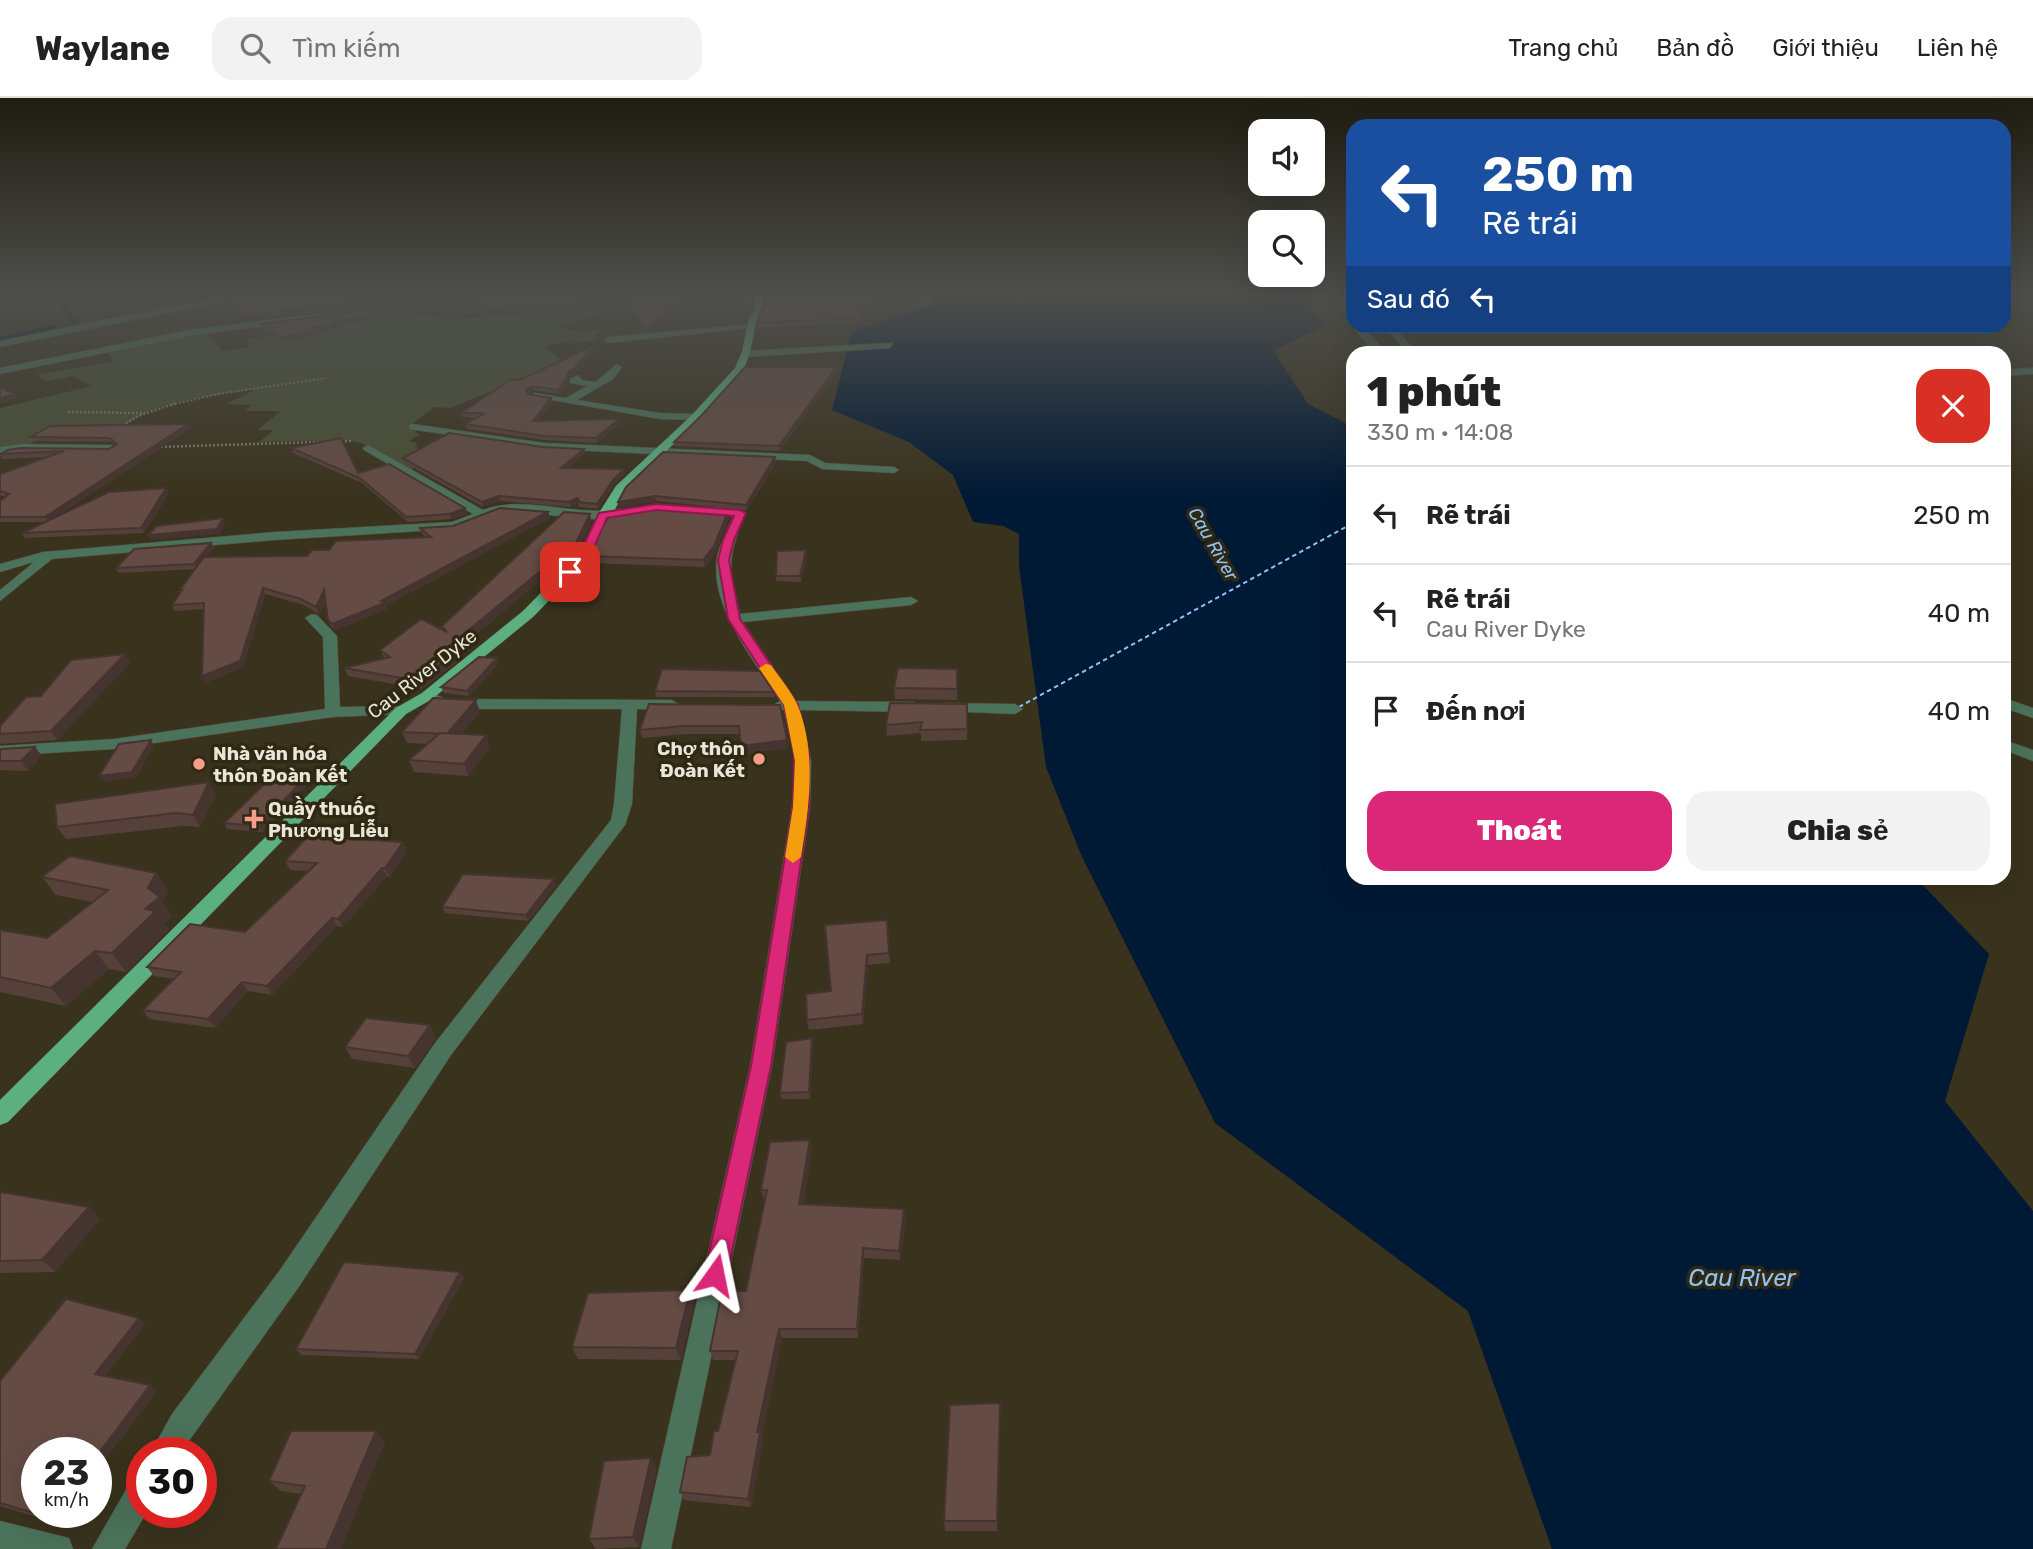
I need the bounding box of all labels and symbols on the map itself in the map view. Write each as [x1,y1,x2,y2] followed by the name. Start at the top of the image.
[1183,504,1243,585] water label: Cau River
[540,542,600,602] pin
[363,624,481,724] street label: Cau River Dyke
[657,737,745,782] place label: Chợ thôn Đoàn Kết
[213,742,347,787] place label: Nhà văn hóa thôn Đoàn Kết
[751,751,767,767] marker: Chợ thôn Đoàn Kết
[191,756,207,772] marker: Nhà văn hóa thôn Đoàn Kết
[268,796,389,842] place label: Quầy thuốc Phương Liễu
[246,811,262,827] marker: Quầy thuốc Phương Liễu
[678,1238,752,1312] position arrow
[1688,1264,1797,1292] water label: Cau River
[126,1437,217,1528] speed limit sign: 30

